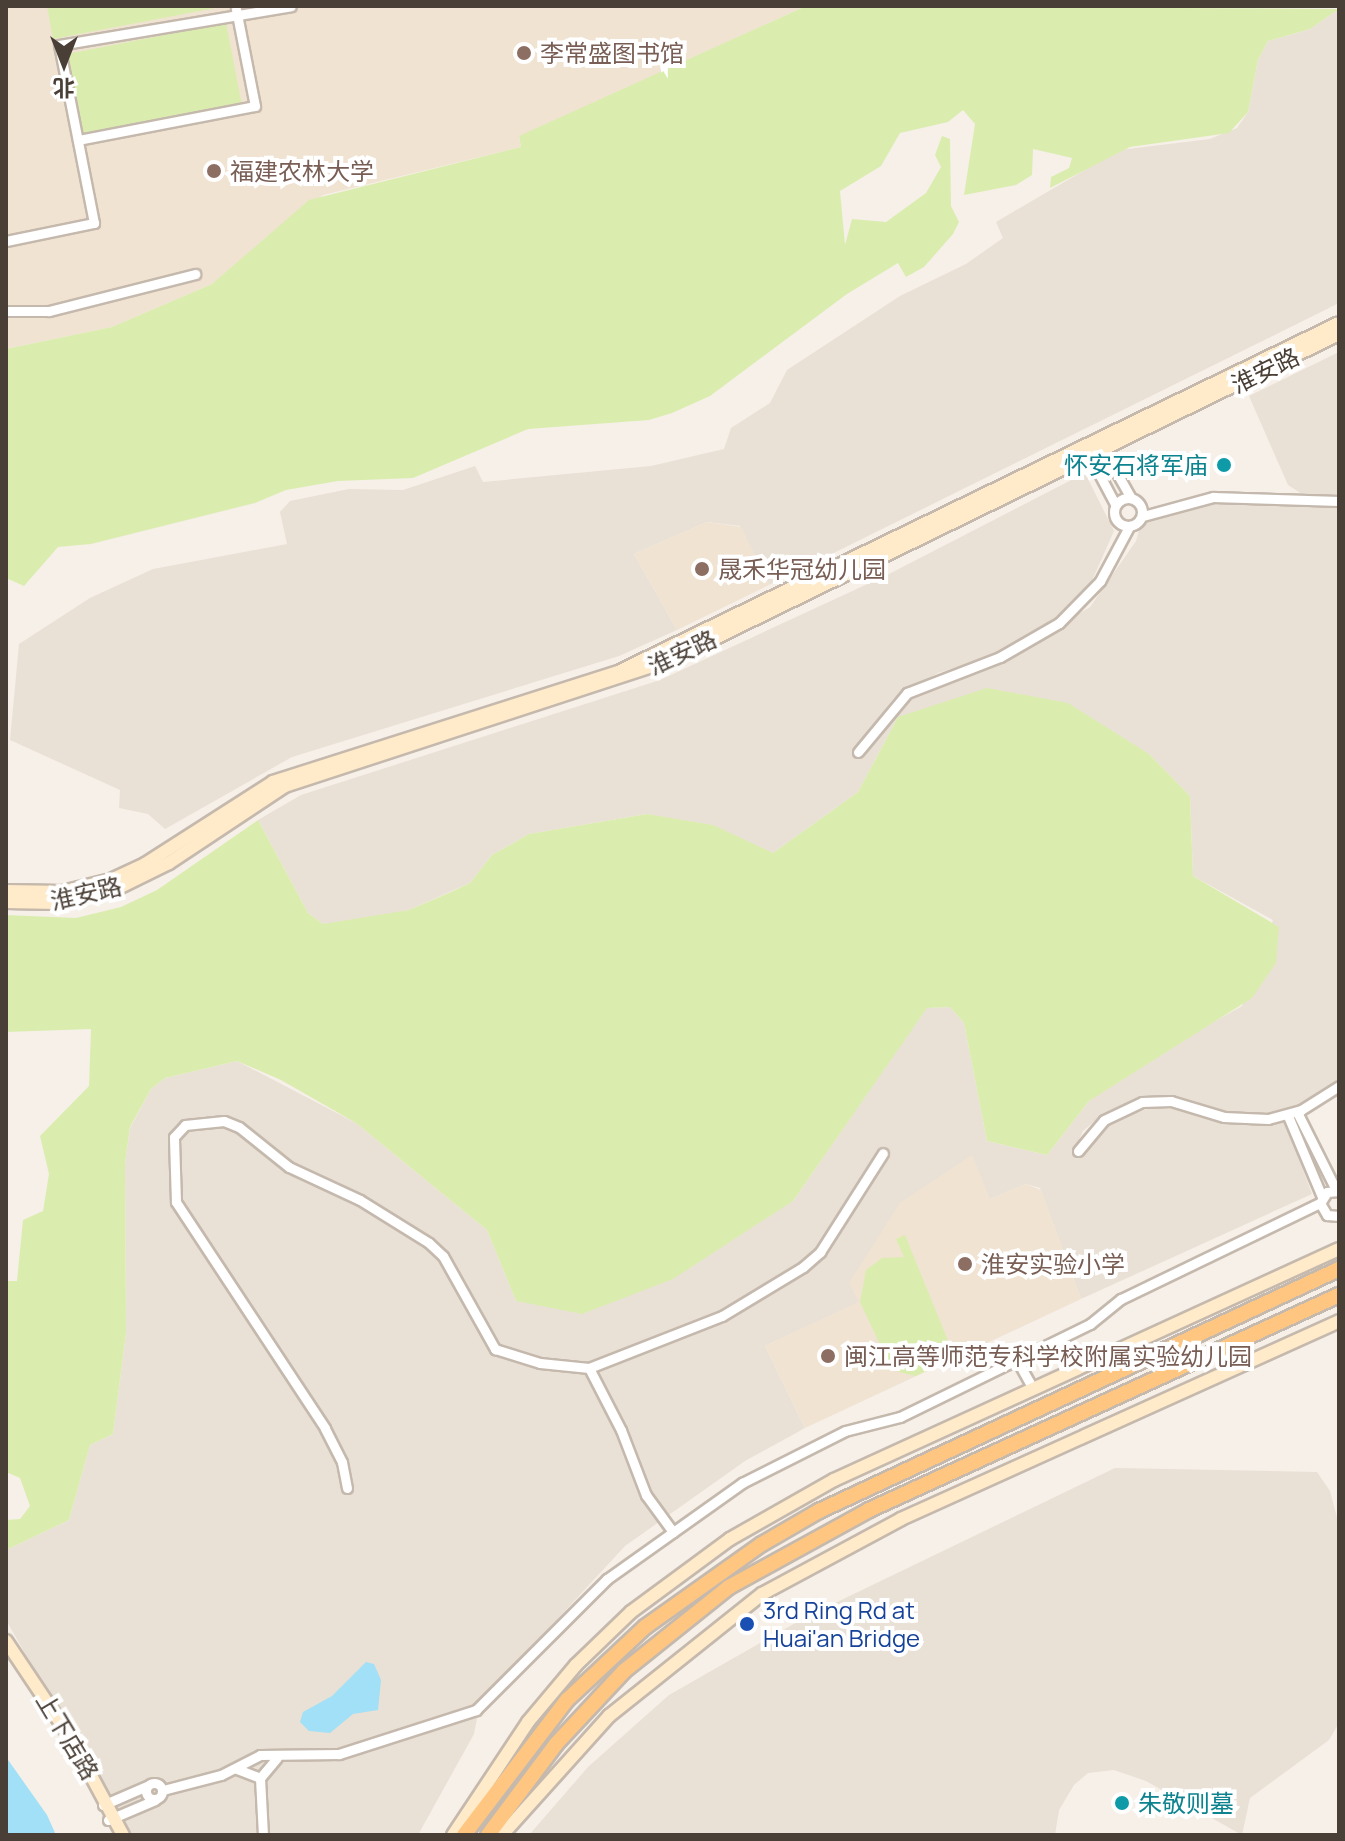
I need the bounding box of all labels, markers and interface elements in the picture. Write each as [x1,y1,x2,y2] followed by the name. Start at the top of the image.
[24,24,104,104] north arrow
[540,39,684,67] place label: 李常盛图书馆
[515,44,533,62] marker: 李常盛图书馆
[53,73,75,103] text: 北
[230,157,374,185] place label: 福建农林大学
[205,162,223,180] marker: 福建农林大学
[1226,341,1304,399] street label: 淮安路
[1064,451,1208,479] place label: 怀安石将军庙
[1215,456,1233,474] marker: 怀安石将军庙
[718,555,886,583] place label: 晟禾华冠幼儿园
[693,560,711,578] marker: 晟禾华冠幼儿园
[643,624,721,680] street label: 淮安路
[48,871,124,915] street label: 淮安路
[981,1250,1125,1278] place label: 淮安实验小学
[956,1255,974,1273] marker: 淮安实验小学
[844,1342,1252,1370] place label: 闽江高等师范专科学校附属实验幼儿园
[819,1347,837,1365] marker: 闽江高等师范专科学校附属实验幼儿园
[763,1596,920,1652] place label: 3rd Ring Rd at Huai'an Bridge
[738,1615,756,1633] marker: 3rd Ring Rd at Huai'an Bridge
[31,1687,105,1785] street label: 上下店路
[1138,1789,1234,1817] place label: 朱敬则墓
[1113,1794,1131,1812] marker: 朱敬则墓

